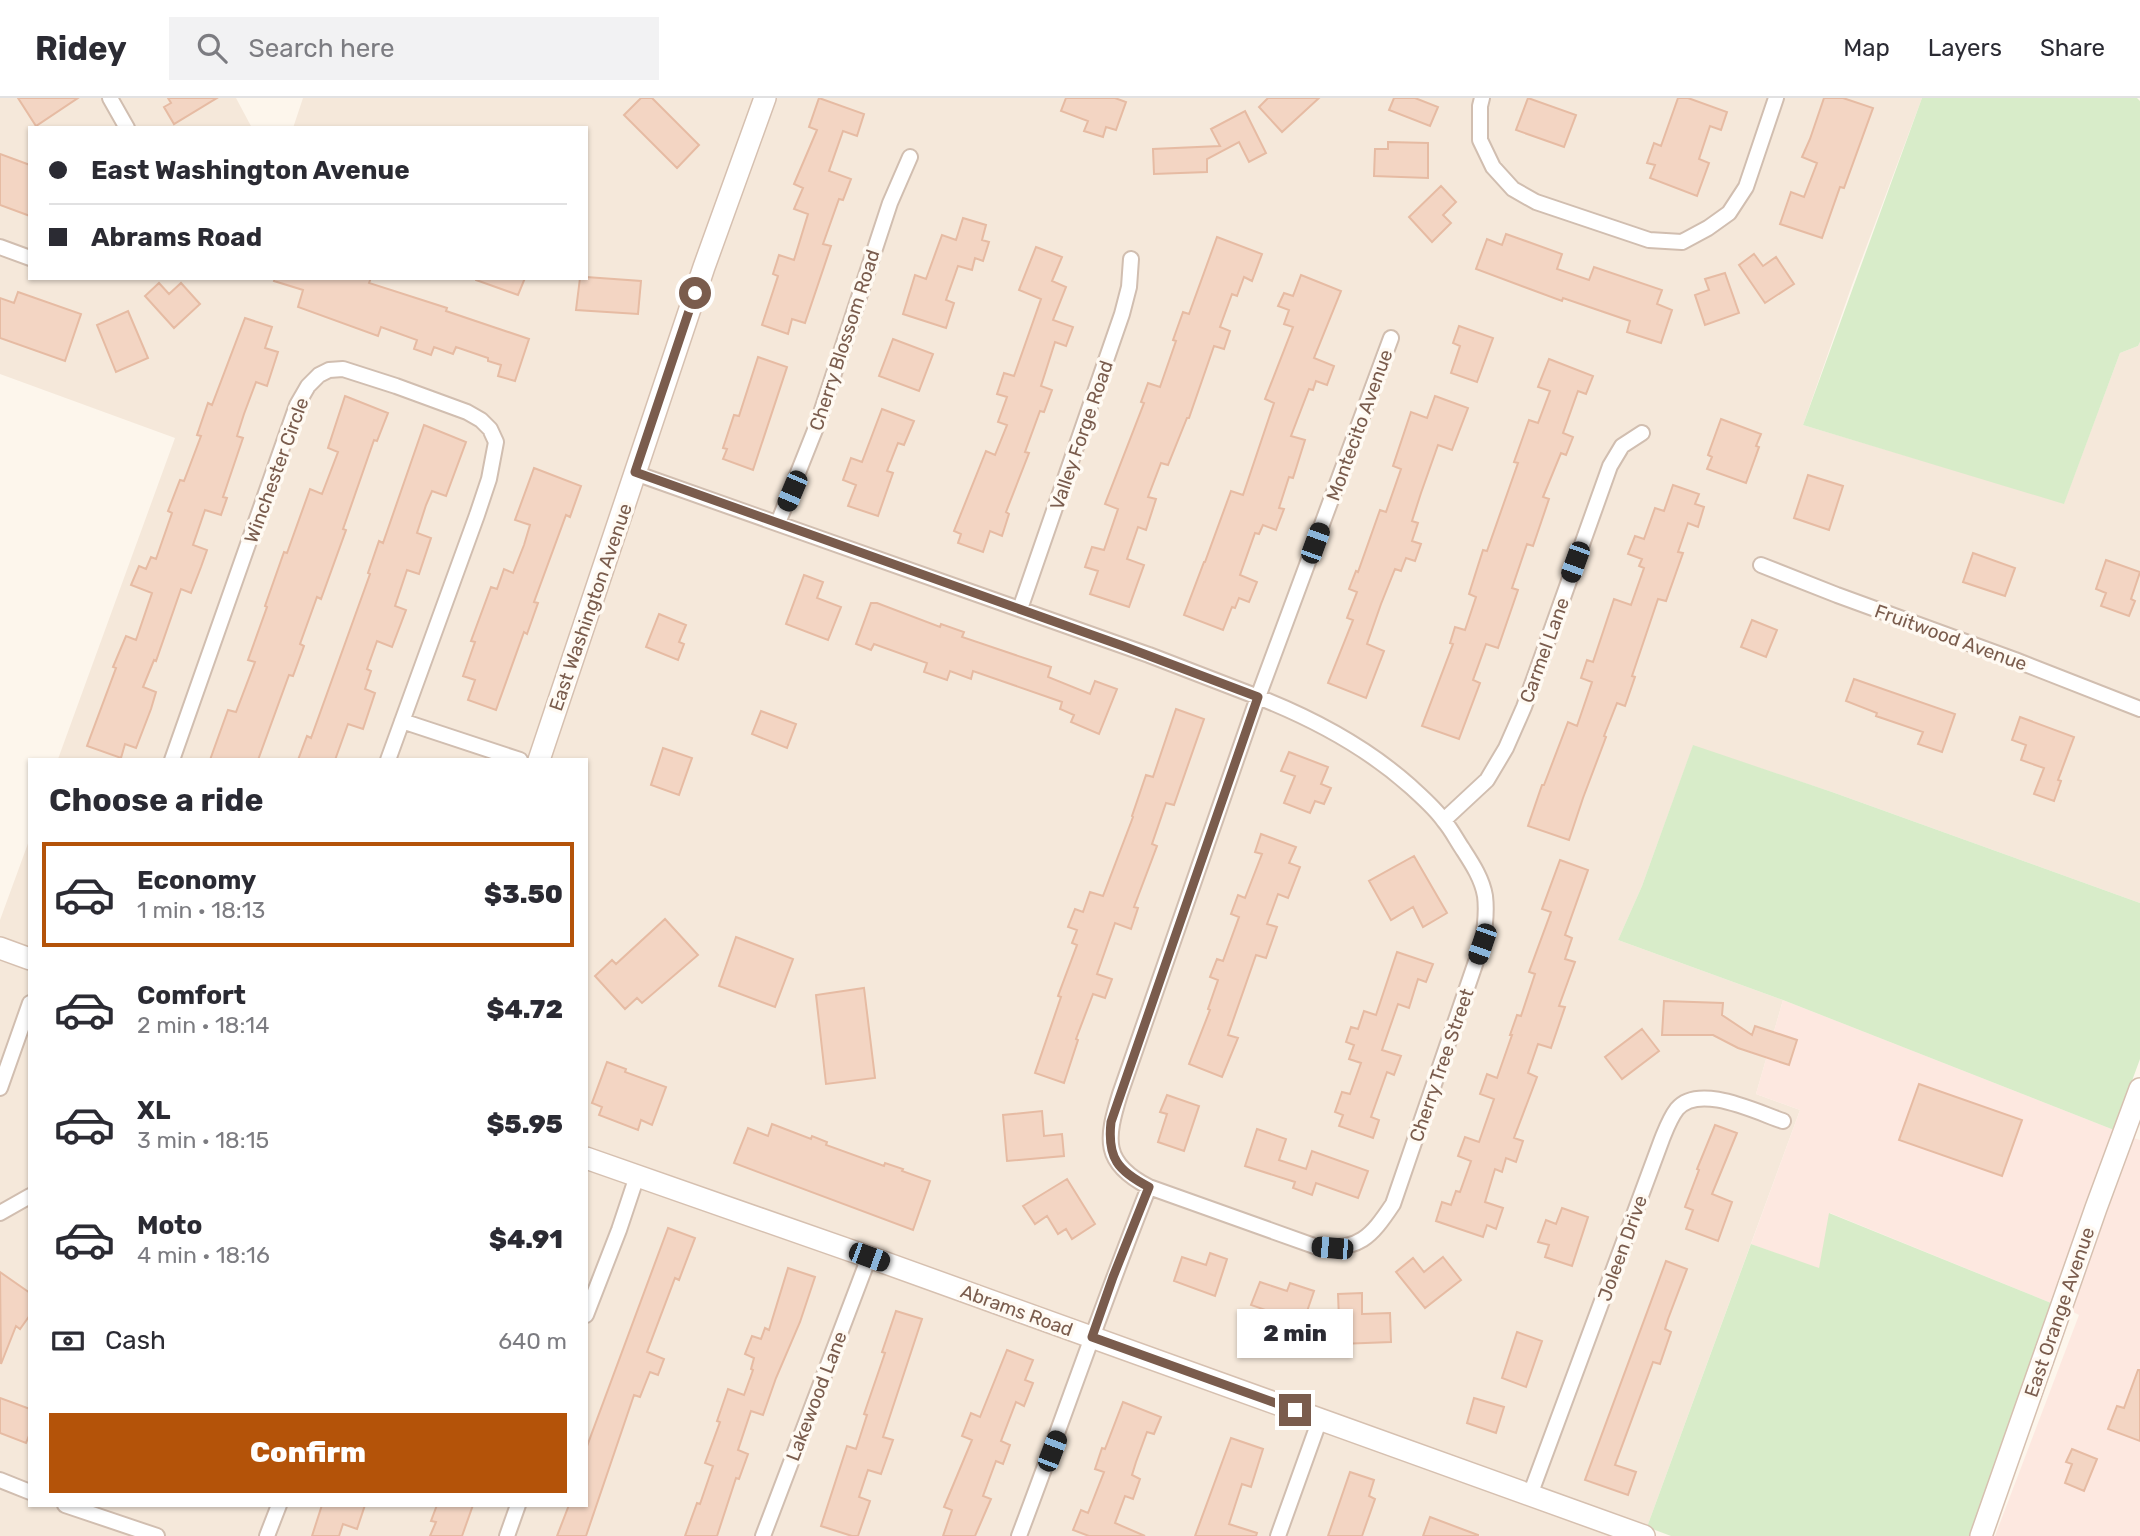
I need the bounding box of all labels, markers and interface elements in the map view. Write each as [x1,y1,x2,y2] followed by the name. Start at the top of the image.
[169,17,659,80] search box
[35,29,127,68] text: Ridey
[193,29,231,67] icon: search
[249,33,394,64] text: Search here
[1843,34,1890,62] text: Map
[1928,34,2002,62] text: Layers
[2040,34,2105,62] text: Share
[91,155,410,186] text: East Washington Avenue
[91,222,262,253] text: Abrams Road
[804,247,885,434] street label: Cherry Blossom Road
[679,277,711,309] route start
[1321,346,1398,504] street label: Montecito Avenue
[1045,357,1118,513] street label: Valley Forge Road
[239,394,313,546] street label: Winchester Circle
[775,468,810,514] car
[544,500,637,714] street label: East Washington Avenue
[1298,520,1333,566] car
[1558,539,1593,585] car
[1515,594,1574,706] street label: Carmel Lane
[1872,599,2030,676] street label: Fruitwood Avenue
[49,781,263,819] text: Choose a ride
[53,863,116,926] icon: car
[137,865,256,896] text: Economy
[484,879,563,910] text: $3.50
[137,896,265,924] text: 1 min · 18:13
[1466,921,1499,967] car
[53,978,116,1041] icon: car
[137,980,246,1011] text: Comfort
[1404,985,1479,1145] street label: Cherry Tree Street
[487,994,563,1025] text: $4.72
[137,1011,269,1039] text: 2 min · 18:14
[53,1093,116,1156] icon: car
[137,1095,170,1126] text: XL
[486,1109,563,1140] text: $5.95
[137,1126,269,1154] text: 3 min · 18:15
[1593,1192,1652,1304] street label: Joleen Drive
[53,1208,116,1271] icon: car
[137,1210,202,1241] text: Moto
[489,1224,563,1255] text: $4.91
[2020,1224,2099,1400] street label: East Orange Avenue
[1311,1236,1354,1260] car
[846,1240,893,1274] car
[137,1241,270,1269] text: 4 min · 18:16
[958,1280,1076,1341] street label: Abrams Road
[1237,1308,1353,1358] callout: 2 min
[1263,1319,1327,1347] text: 2 min
[49,1322,87,1360] icon: cash
[105,1325,166,1356] text: Cash
[498,1327,567,1355] text: 640 m
[781,1328,852,1464] street label: Lakewood Lane
[1279,1394,1311,1426] route end
[49,1413,567,1493] button: Confirm
[1035,1428,1070,1474] car

